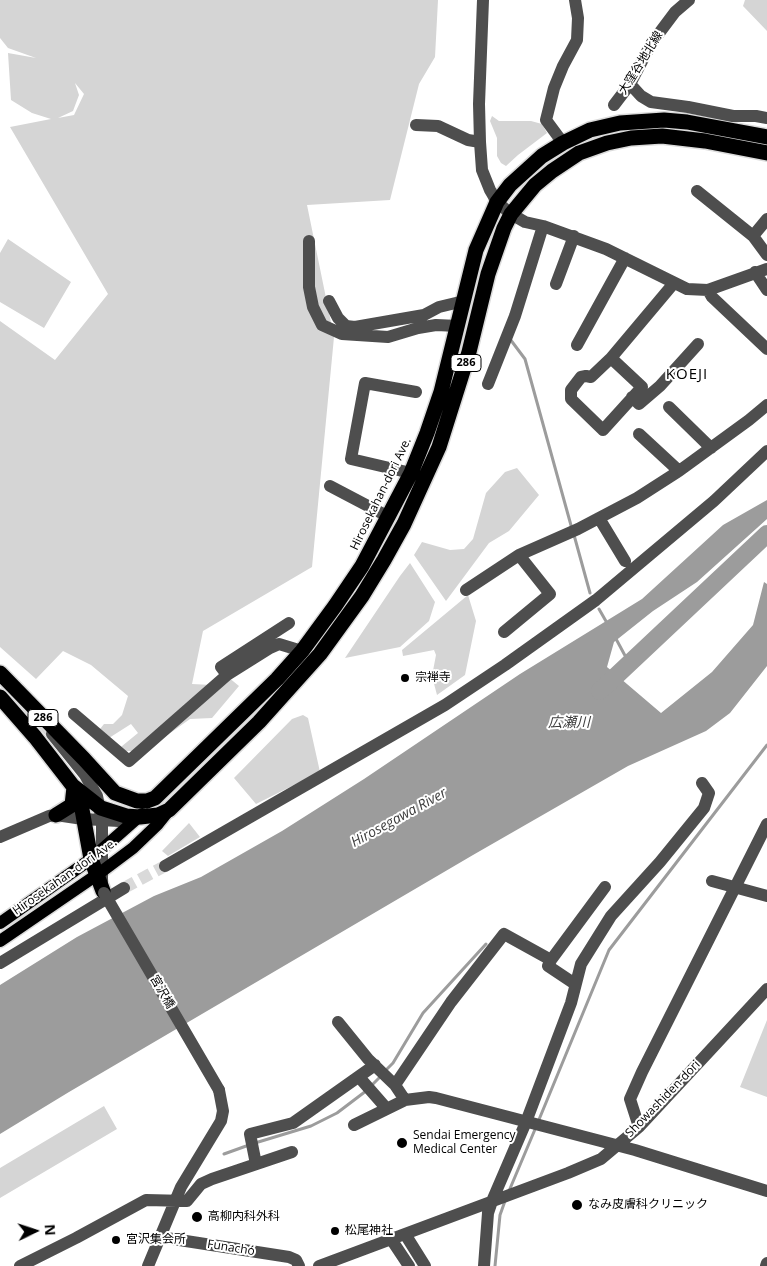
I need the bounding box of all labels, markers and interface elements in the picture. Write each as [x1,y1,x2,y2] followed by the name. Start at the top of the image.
[616,29,666,97] street label: 大窪谷地北線
[451,354,481,372] road number: 286
[665,366,709,384] district label: KOEJI
[347,435,415,553] street label: Hirosekahan-dori Ave.
[415,671,451,685] place label: 宗禅寺
[399,672,411,684] marker: 宗禅寺
[28,710,58,726] road number: 286
[548,715,590,731] water label: 広瀬川
[348,785,450,851] water label: Hirosegawa River
[10,836,120,918] street label: Hirosekahan-dori Ave.
[147,973,177,1011] street label: 宮沢橋
[623,1058,703,1140] street label: Showashiden-dori
[413,1129,516,1157] place label: Sendai Emergency Medical Center
[395,1136,409,1150] marker: Sendai Emergency Medical Center
[570,1198,584,1212] marker: なみ皮膚科クリニック
[588,1198,708,1212] place label: なみ皮膚科クリニック
[10,1206,60,1256] north arrow
[190,1210,204,1224] marker: 高柳内科外科
[208,1210,280,1224] place label: 高柳内科外科
[41,1224,60,1236] text: N
[345,1224,393,1238] place label: 松尾神社
[329,1225,341,1237] marker: 松尾神社
[126,1233,186,1247] place label: 宮沢集会所
[110,1234,122,1246] marker: 宮沢集会所
[206,1237,256,1259] street label: Funachó

